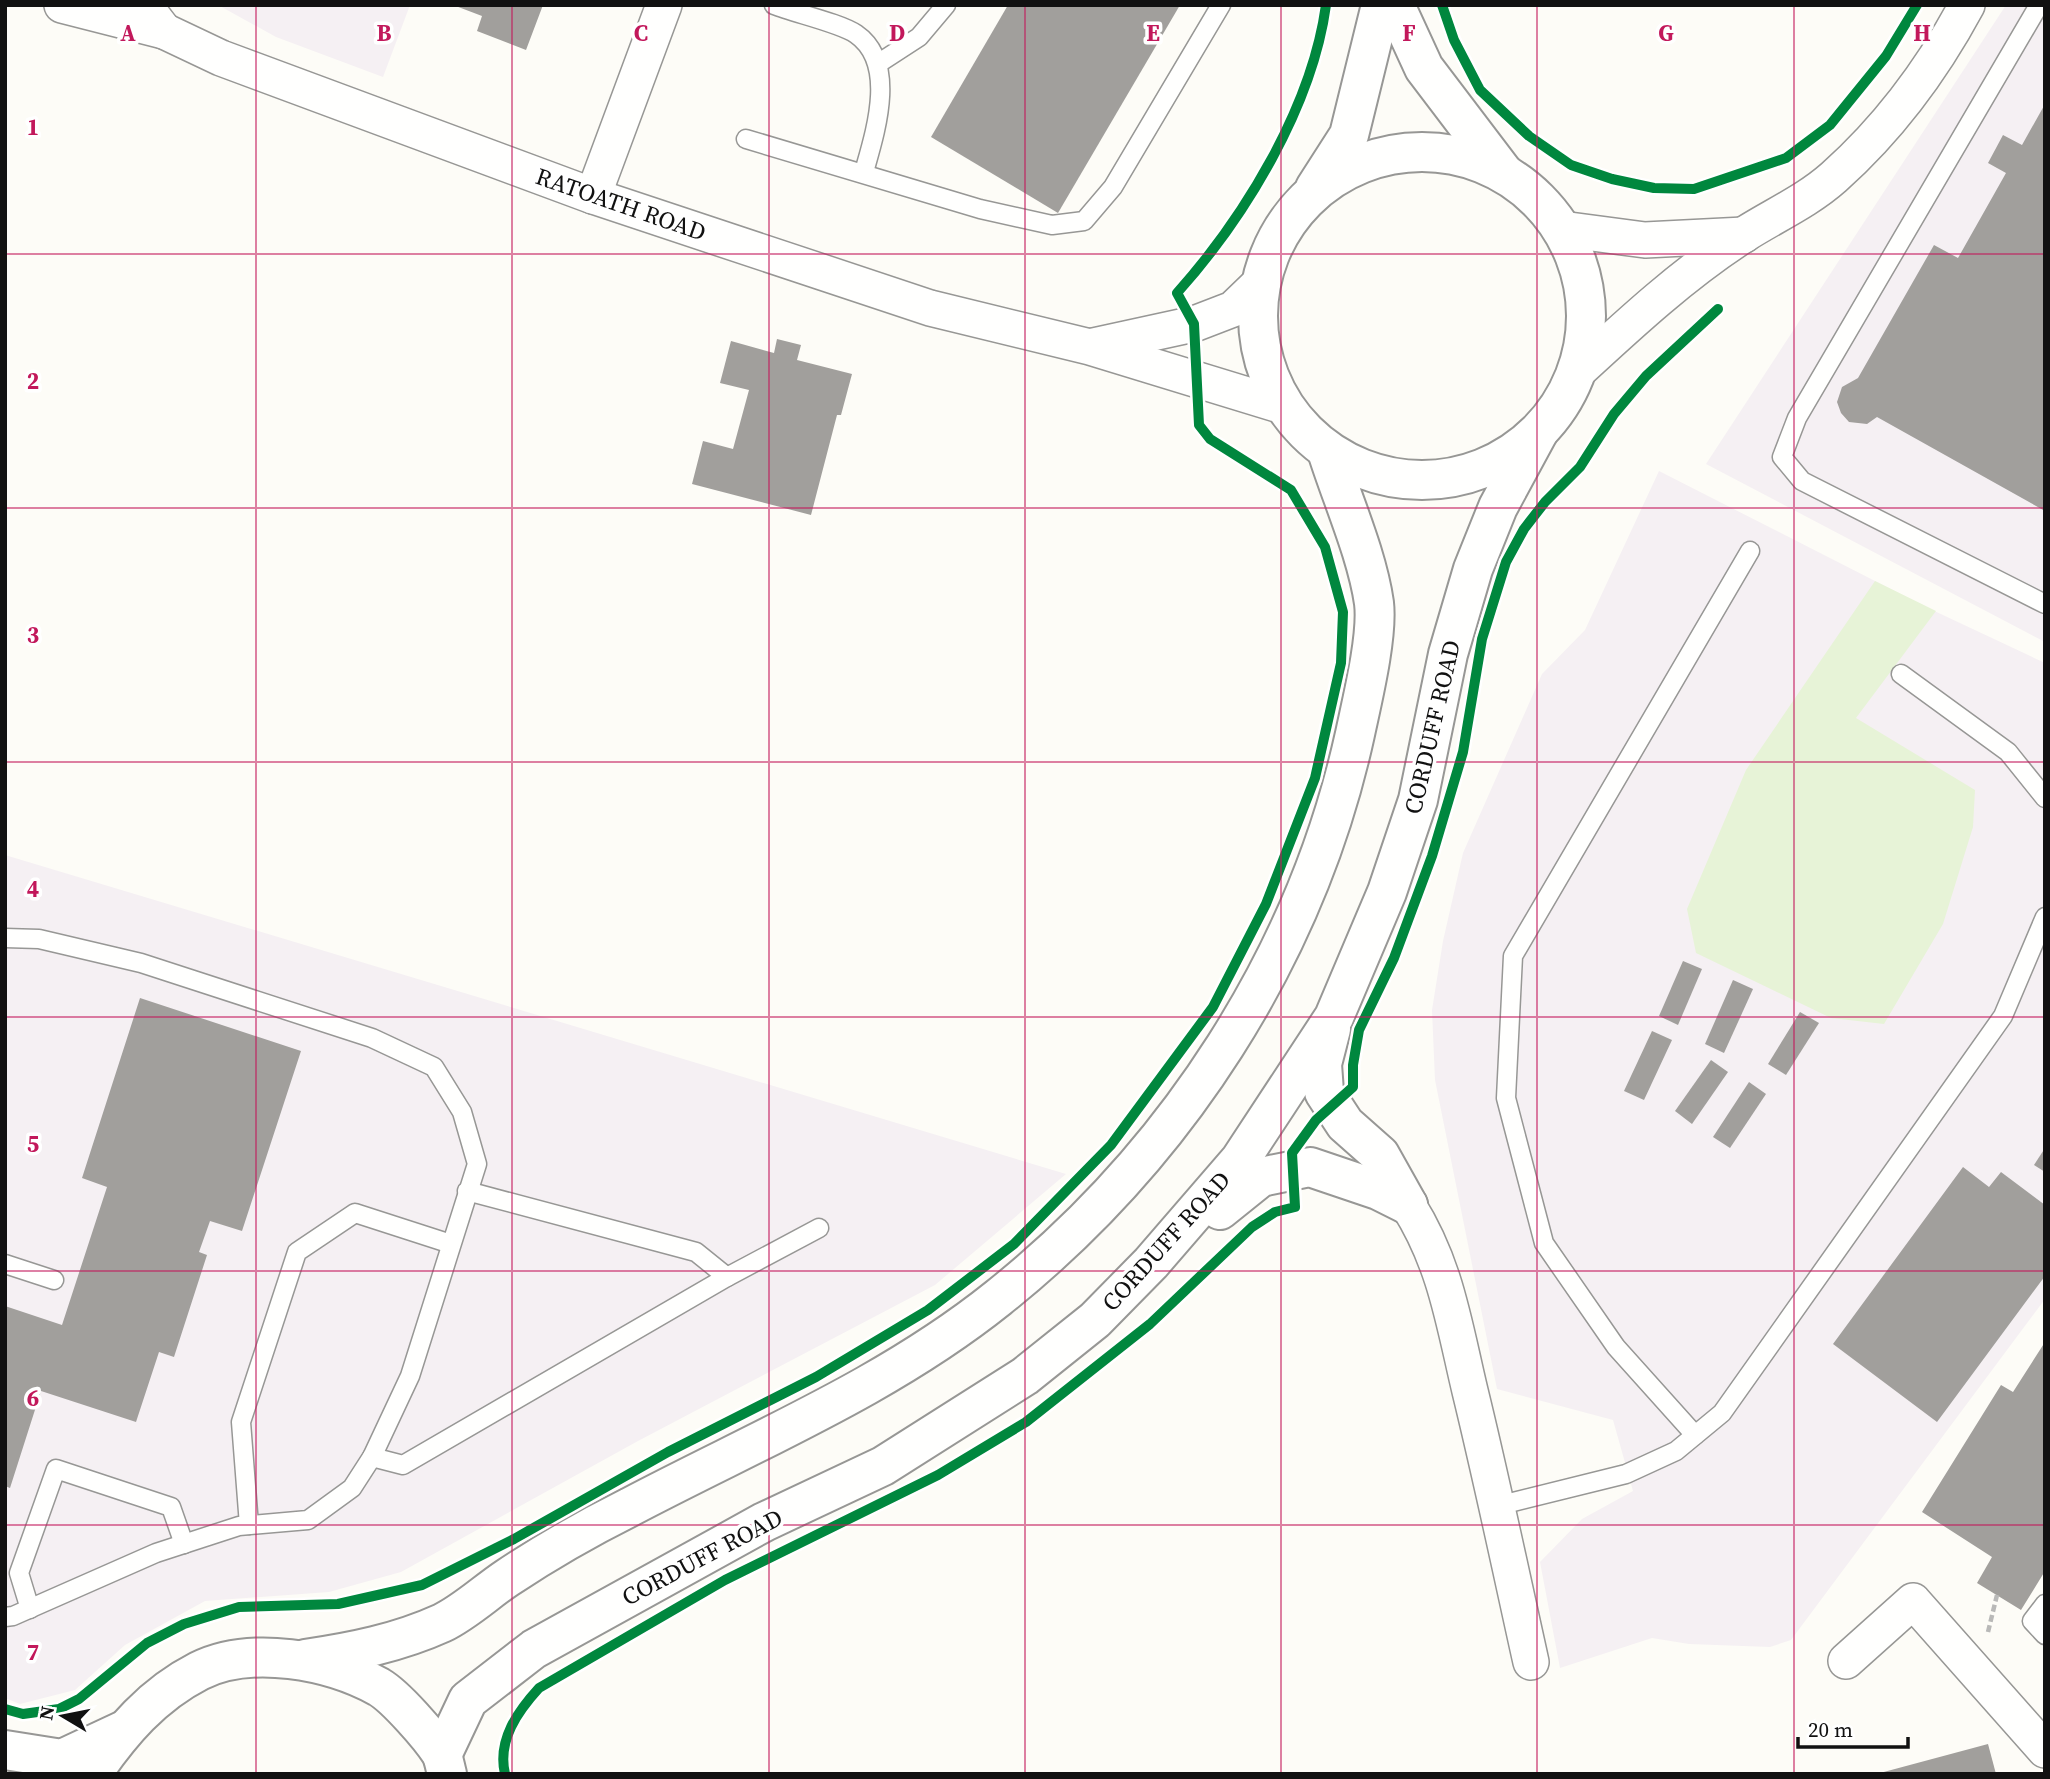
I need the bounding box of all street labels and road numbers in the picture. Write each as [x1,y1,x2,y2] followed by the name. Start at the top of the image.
[531,159,711,249] street label: RATOATH ROAD
[1396,637,1468,817] street label: CORDUFF ROAD
[1094,1164,1238,1318] street label: CORDUFF ROAD
[616,1501,788,1613] street label: CORDUFF ROAD

